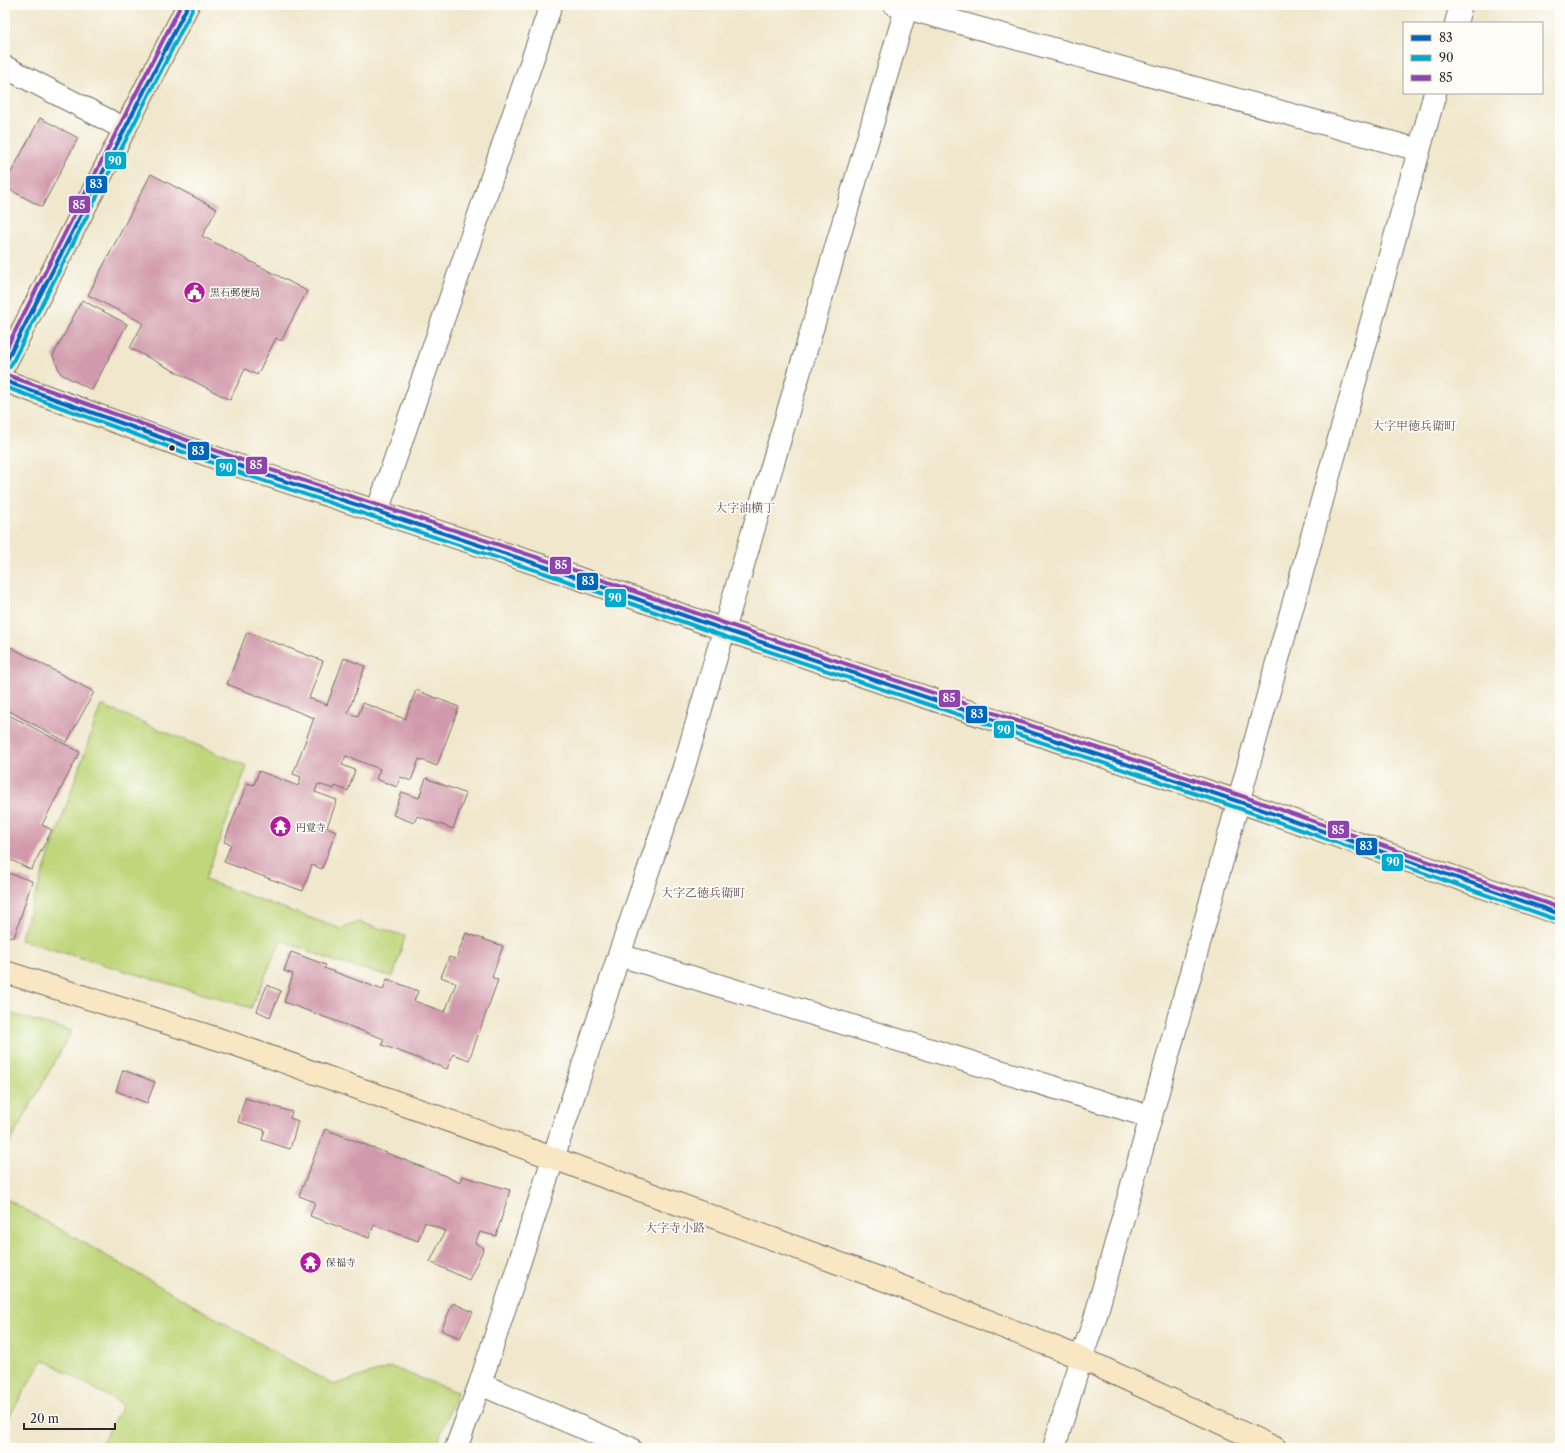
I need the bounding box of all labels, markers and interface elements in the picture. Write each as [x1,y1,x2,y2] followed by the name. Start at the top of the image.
[1403,22,1543,94] legend
[1439,30,1453,45] text: 83
[1439,50,1454,65] text: 90
[1439,70,1453,85] text: 85
[104,151,127,170] line badge: 90
[108,154,122,168] text: 90
[85,175,108,194] line badge: 83
[90,177,103,191] text: 83
[68,195,91,214] line badge: 85
[73,198,85,212] text: 85
[181,279,207,305] public building icon: 黒石郵便局
[210,286,260,299] place label: 黒石郵便局
[1372,418,1456,433] district label: 大字甲徳兵衛町
[187,441,210,461] line badge: 83
[167,443,177,453] unlabelled marker
[192,444,205,458] text: 83
[245,456,268,475] line badge: 85
[215,458,237,477] line badge: 90
[250,458,262,472] text: 85
[219,461,233,475] text: 90
[715,500,775,515] district label: 大字油横丁
[549,556,572,575] line badge: 85
[555,558,567,572] text: 85
[576,572,599,591] line badge: 83
[582,574,595,588] text: 83
[604,588,627,608] line badge: 90
[608,591,622,605] text: 90
[938,689,961,708] line badge: 85
[943,691,955,705] text: 85
[965,705,988,724] line badge: 83
[971,707,984,721] text: 83
[993,720,1015,739] line badge: 90
[997,723,1011,737] text: 90
[268,814,294,840] temple icon: 円覚寺
[1327,820,1350,839] line badge: 85
[296,821,326,834] place label: 円覚寺
[1332,823,1344,837] text: 85
[1355,837,1378,856] line badge: 83
[1360,839,1373,853] text: 83
[1381,853,1404,872] line badge: 90
[1386,855,1400,869] text: 90
[661,885,745,900] district label: 大字乙徳兵衛町
[645,1220,705,1235] district label: 大字寺小路
[298,1249,324,1275] temple icon: 保福寺
[326,1256,356,1269] place label: 保福寺
[24,1405,115,1431] scale bar
[30,1411,59,1426] text: 20 m

